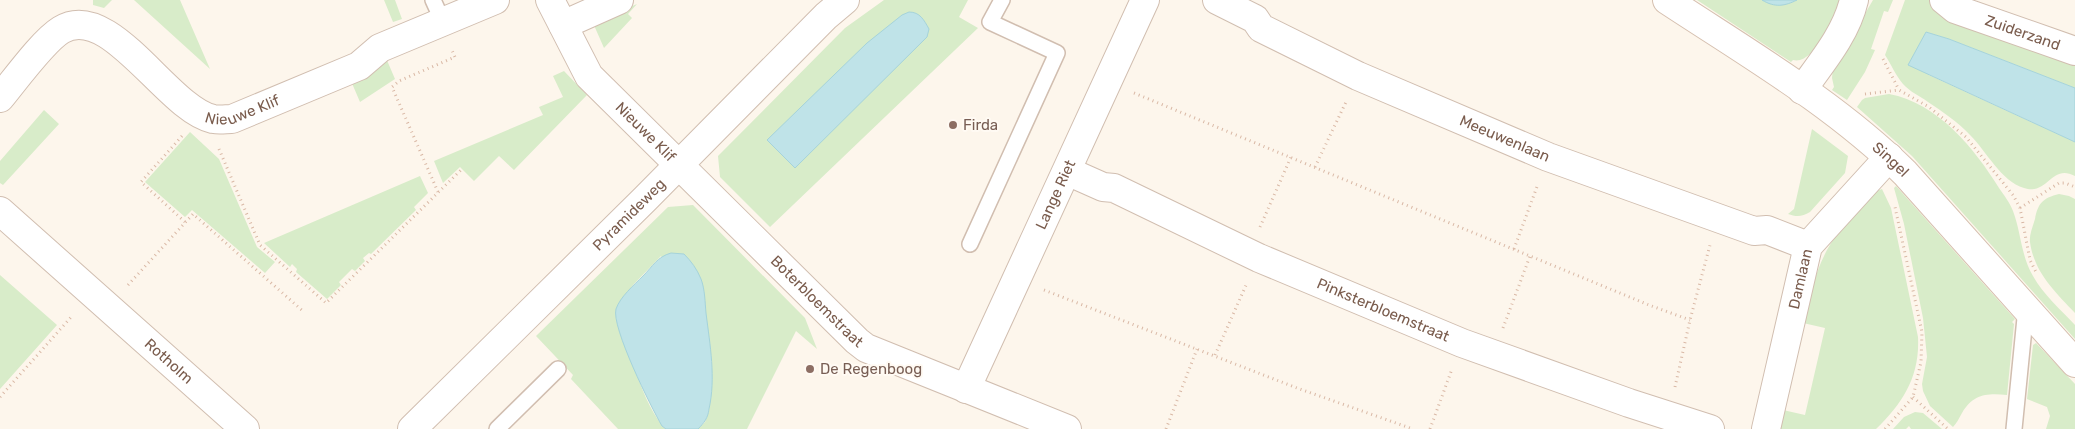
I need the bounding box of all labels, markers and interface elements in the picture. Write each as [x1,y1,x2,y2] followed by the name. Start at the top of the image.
[1983,11,2063,54] street label: Zuiderzand
[203,91,282,129] street label: Nieuwe Klif
[612,98,680,166] street label: Nieuwe Klif
[1457,111,1553,166] street label: Meeuwenlaan
[963,116,998,134] place label: Firda
[947,119,959,131] marker: Firda
[1869,138,1913,181] street label: Singel
[1032,157,1079,232] street label: Lange Riet
[589,175,669,255] street label: Pyramideweg
[1785,247,1816,311] street label: Damlaan
[767,252,867,351] street label: Boterbloemstraat
[1314,274,1452,346] street label: Pinksterbloemstraat
[141,335,197,388] street label: Rotholm
[820,360,922,378] place label: De Regenboog
[804,363,816,375] marker: De Regenboog

